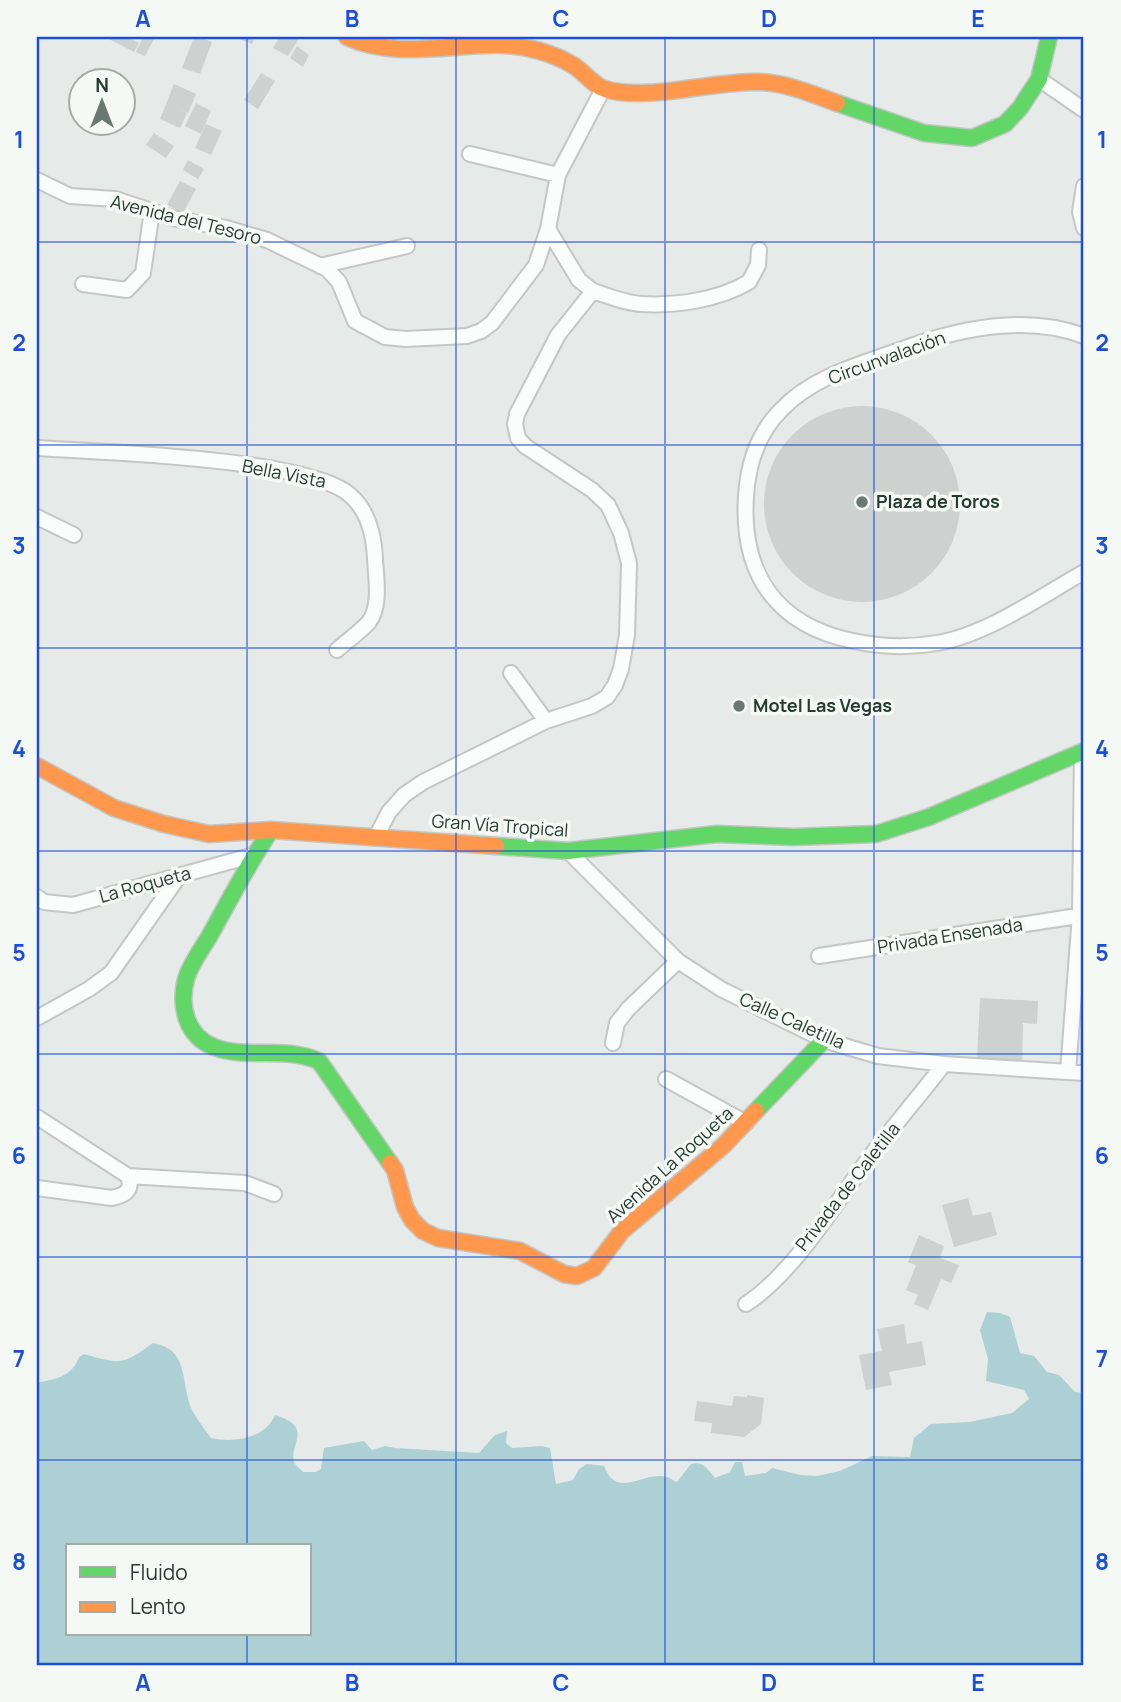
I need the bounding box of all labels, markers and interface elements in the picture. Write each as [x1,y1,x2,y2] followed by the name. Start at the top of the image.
[135,2,151,34] text: A
[345,2,359,34] text: B
[553,2,570,34] text: C
[761,2,777,34] text: D
[971,2,985,34] text: E
[66,66,136,136] north arrow
[95,72,109,98] text: N
[14,123,24,155] text: 1
[1097,123,1107,155] text: 1
[108,189,264,249] street label: Avenida del Tesoro
[825,325,948,389] street label: Circunvalación
[12,326,26,358] text: 2
[1095,326,1109,358] text: 2
[240,453,328,493] street label: Bella Vista
[876,489,1000,513] place label: Plaza de Toros
[854,494,870,510] marker: Plaza de Toros
[12,529,26,561] text: 3
[1095,529,1109,561] text: 3
[753,693,892,717] place label: Motel Las Vegas
[731,698,747,714] marker: Motel Las Vegas
[12,732,26,764] text: 4
[1095,732,1109,764] text: 4
[431,808,569,842] street label: Gran Vía Tropical
[96,860,193,908] street label: La Roqueta
[876,912,1024,958] street label: Privada Ensenada
[12,936,26,968] text: 5
[1095,936,1109,968] text: 5
[736,986,849,1054] street label: Calle Caletilla
[601,1101,738,1228] street label: Avenida La Roqueta
[790,1117,905,1255] street label: Privada de Caletilla
[12,1139,26,1171] text: 6
[1095,1139,1109,1171] text: 6
[13,1342,25,1374] text: 7
[1096,1342,1108,1374] text: 7
[66,1544,312,1636] legend
[12,1545,26,1577] text: 8
[1095,1545,1109,1577] text: 8
[130,1558,188,1586] text: Fluido
[130,1592,186,1620] text: Lento
[135,1666,151,1698] text: A
[345,1666,359,1698] text: B
[553,1666,570,1698] text: C
[761,1666,777,1698] text: D
[971,1666,985,1698] text: E

